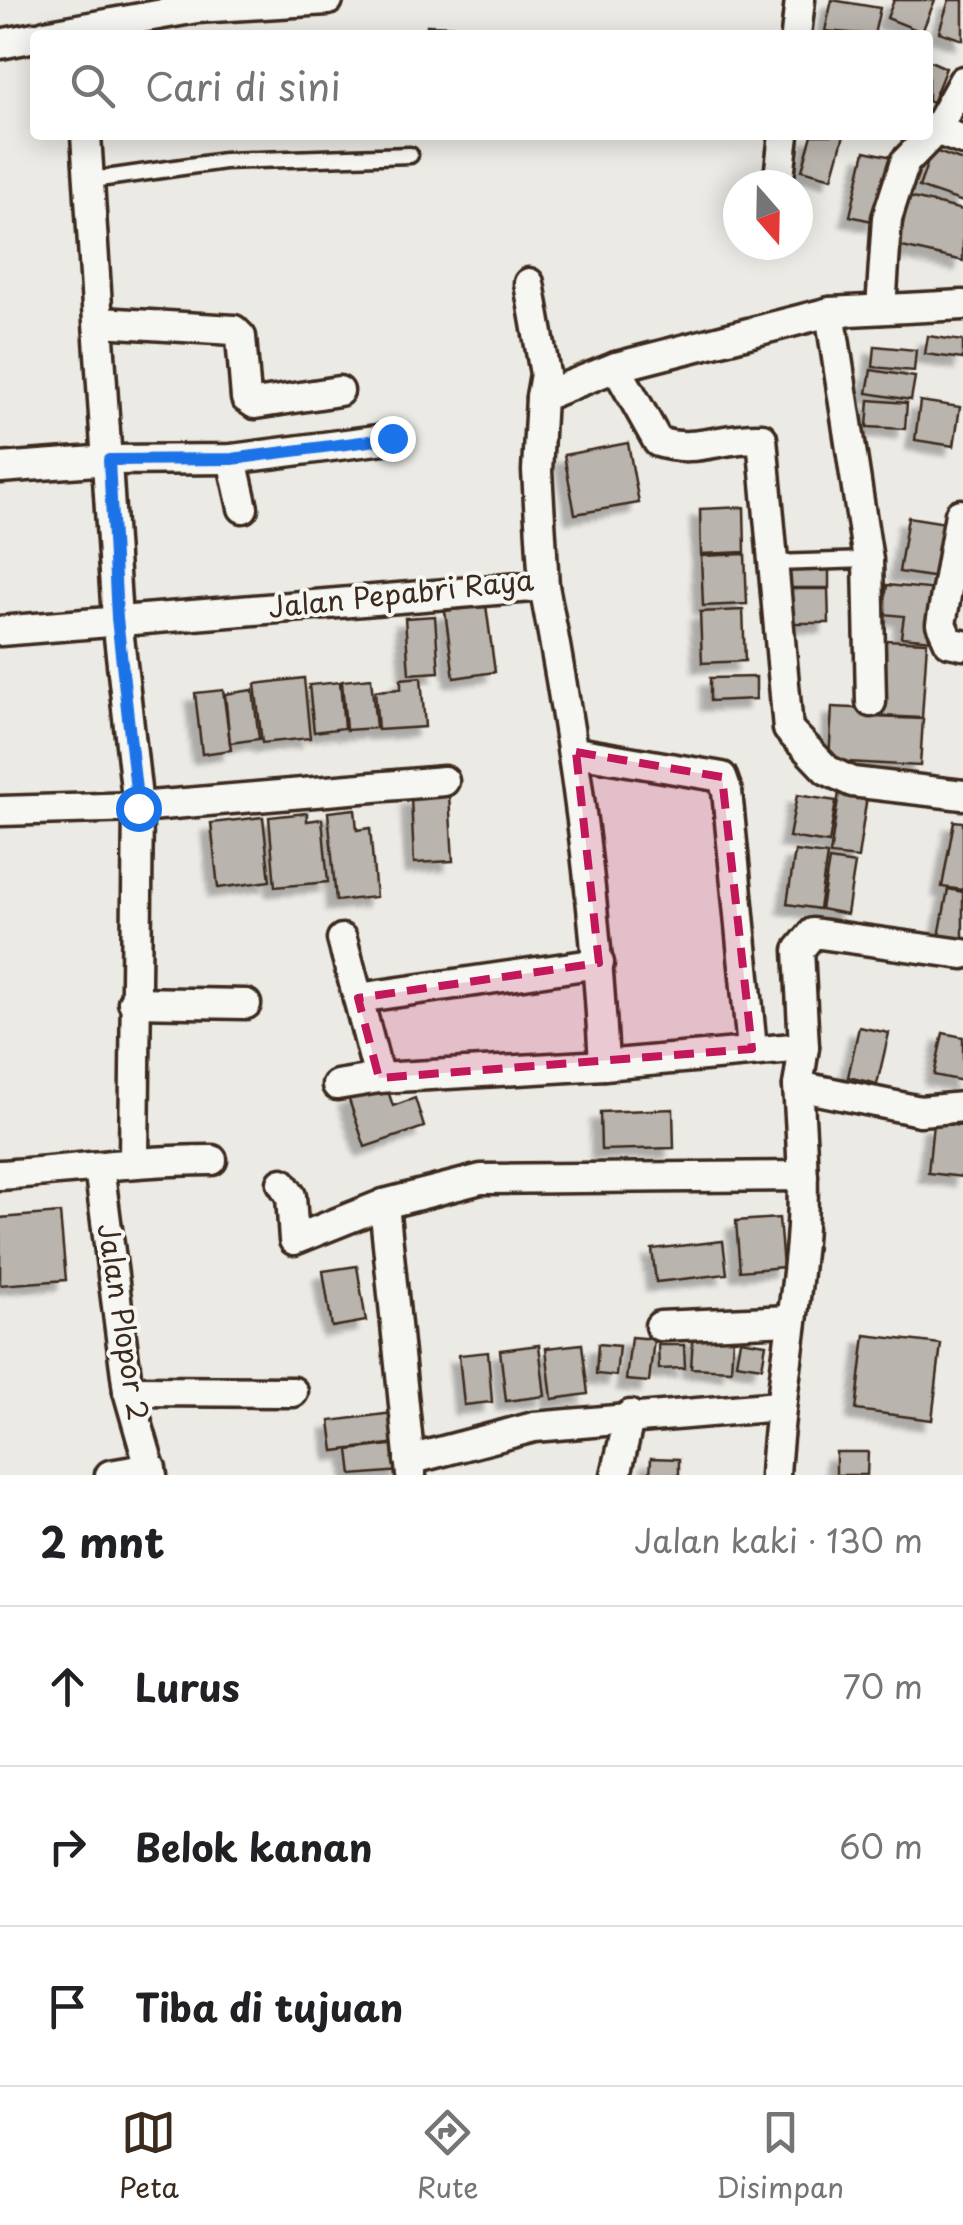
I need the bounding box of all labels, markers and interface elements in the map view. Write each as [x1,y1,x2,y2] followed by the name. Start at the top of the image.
[30,30,933,140] search box
[145,57,341,114] text: Cari di sini
[65,58,120,113] icon: search
[723,170,813,260] north arrow
[370,416,416,462] route end
[266,557,536,628] street label: Jalan Pepabri Raya
[116,786,162,832] route start
[88,1220,161,1423] street label: Jalan Plopor 2
[40,1509,165,1572] text: 2 mnt
[634,1516,923,1564] text: Jalan kaki · 130 m
[135,1658,240,1715] text: Lurus
[40,1659,95,1714] icon: ahead
[843,1662,923,1710] text: 70 m
[135,1818,372,1875] text: Belok kanan
[40,1819,95,1874] icon: right
[839,1822,923,1870] text: 60 m
[135,1978,403,2035] text: Tiba di tujuan
[40,1979,95,2034] icon: arrive
[119,2105,179,2208] tab: Peta
[417,2105,479,2208] tab: Rute
[716,2105,844,2208] tab: Disimpan

